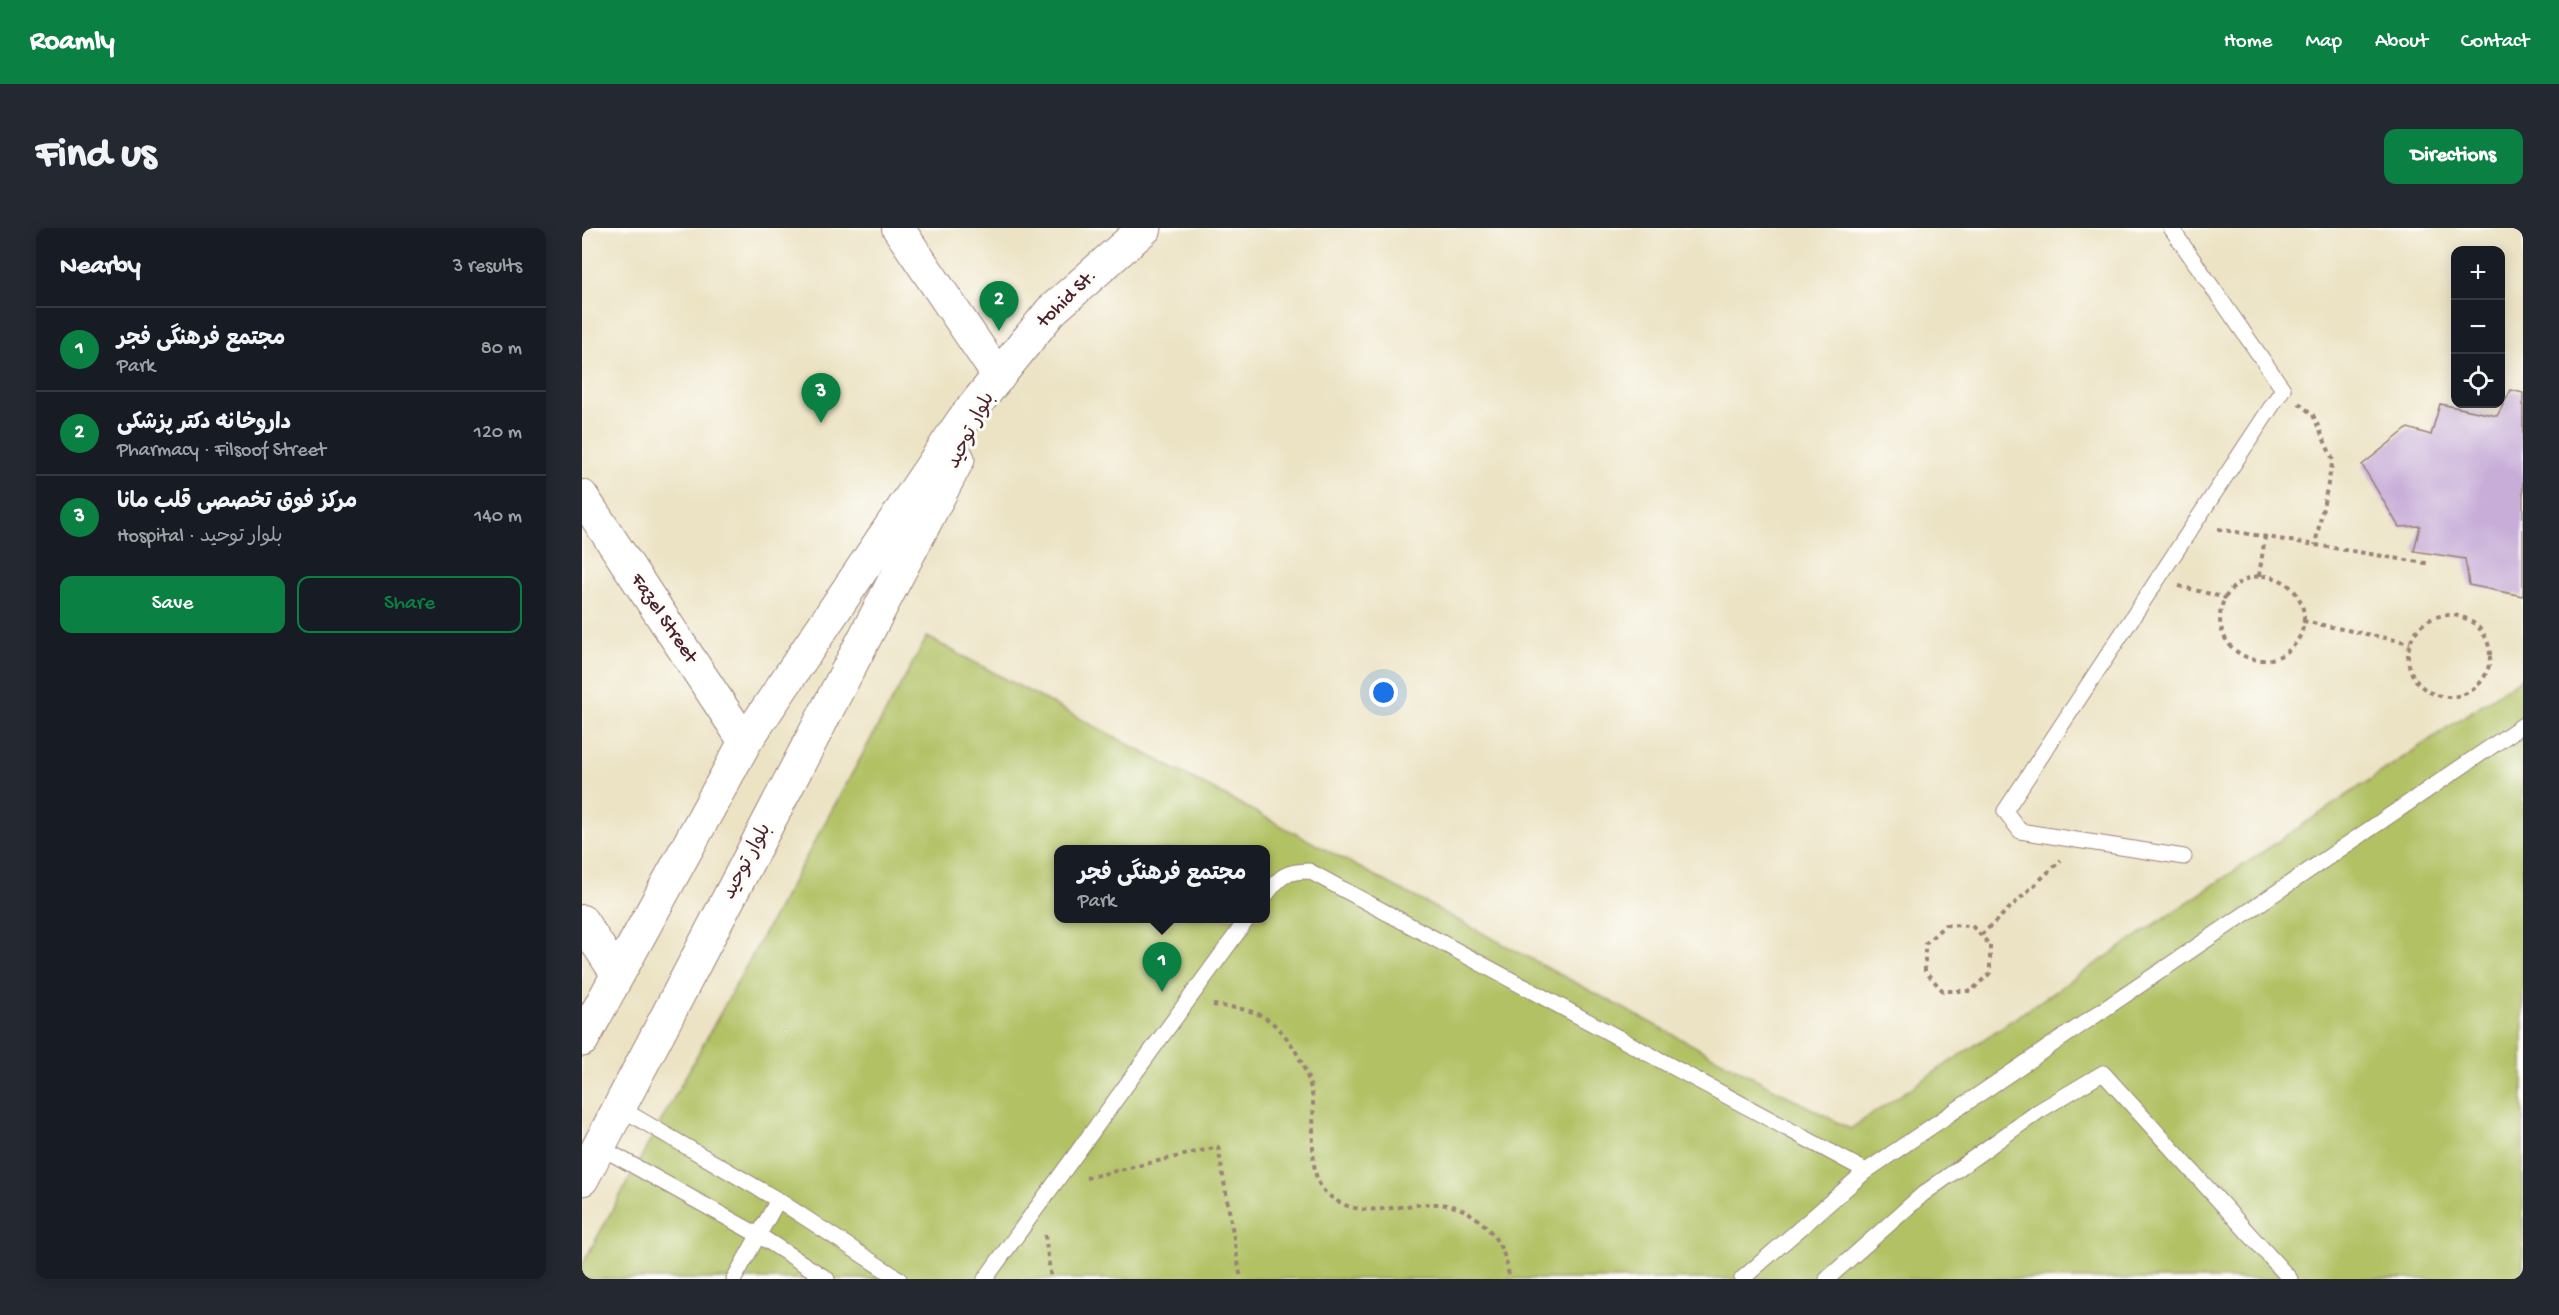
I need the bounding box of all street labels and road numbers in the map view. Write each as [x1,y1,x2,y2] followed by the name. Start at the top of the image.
[1032,265,1103,334] street label: tohid St.
[942,388,1001,473] street label: بلوار توحید
[624,569,702,670] street label: Fazel Street
[718,820,778,904] street label: بلوار توحید

